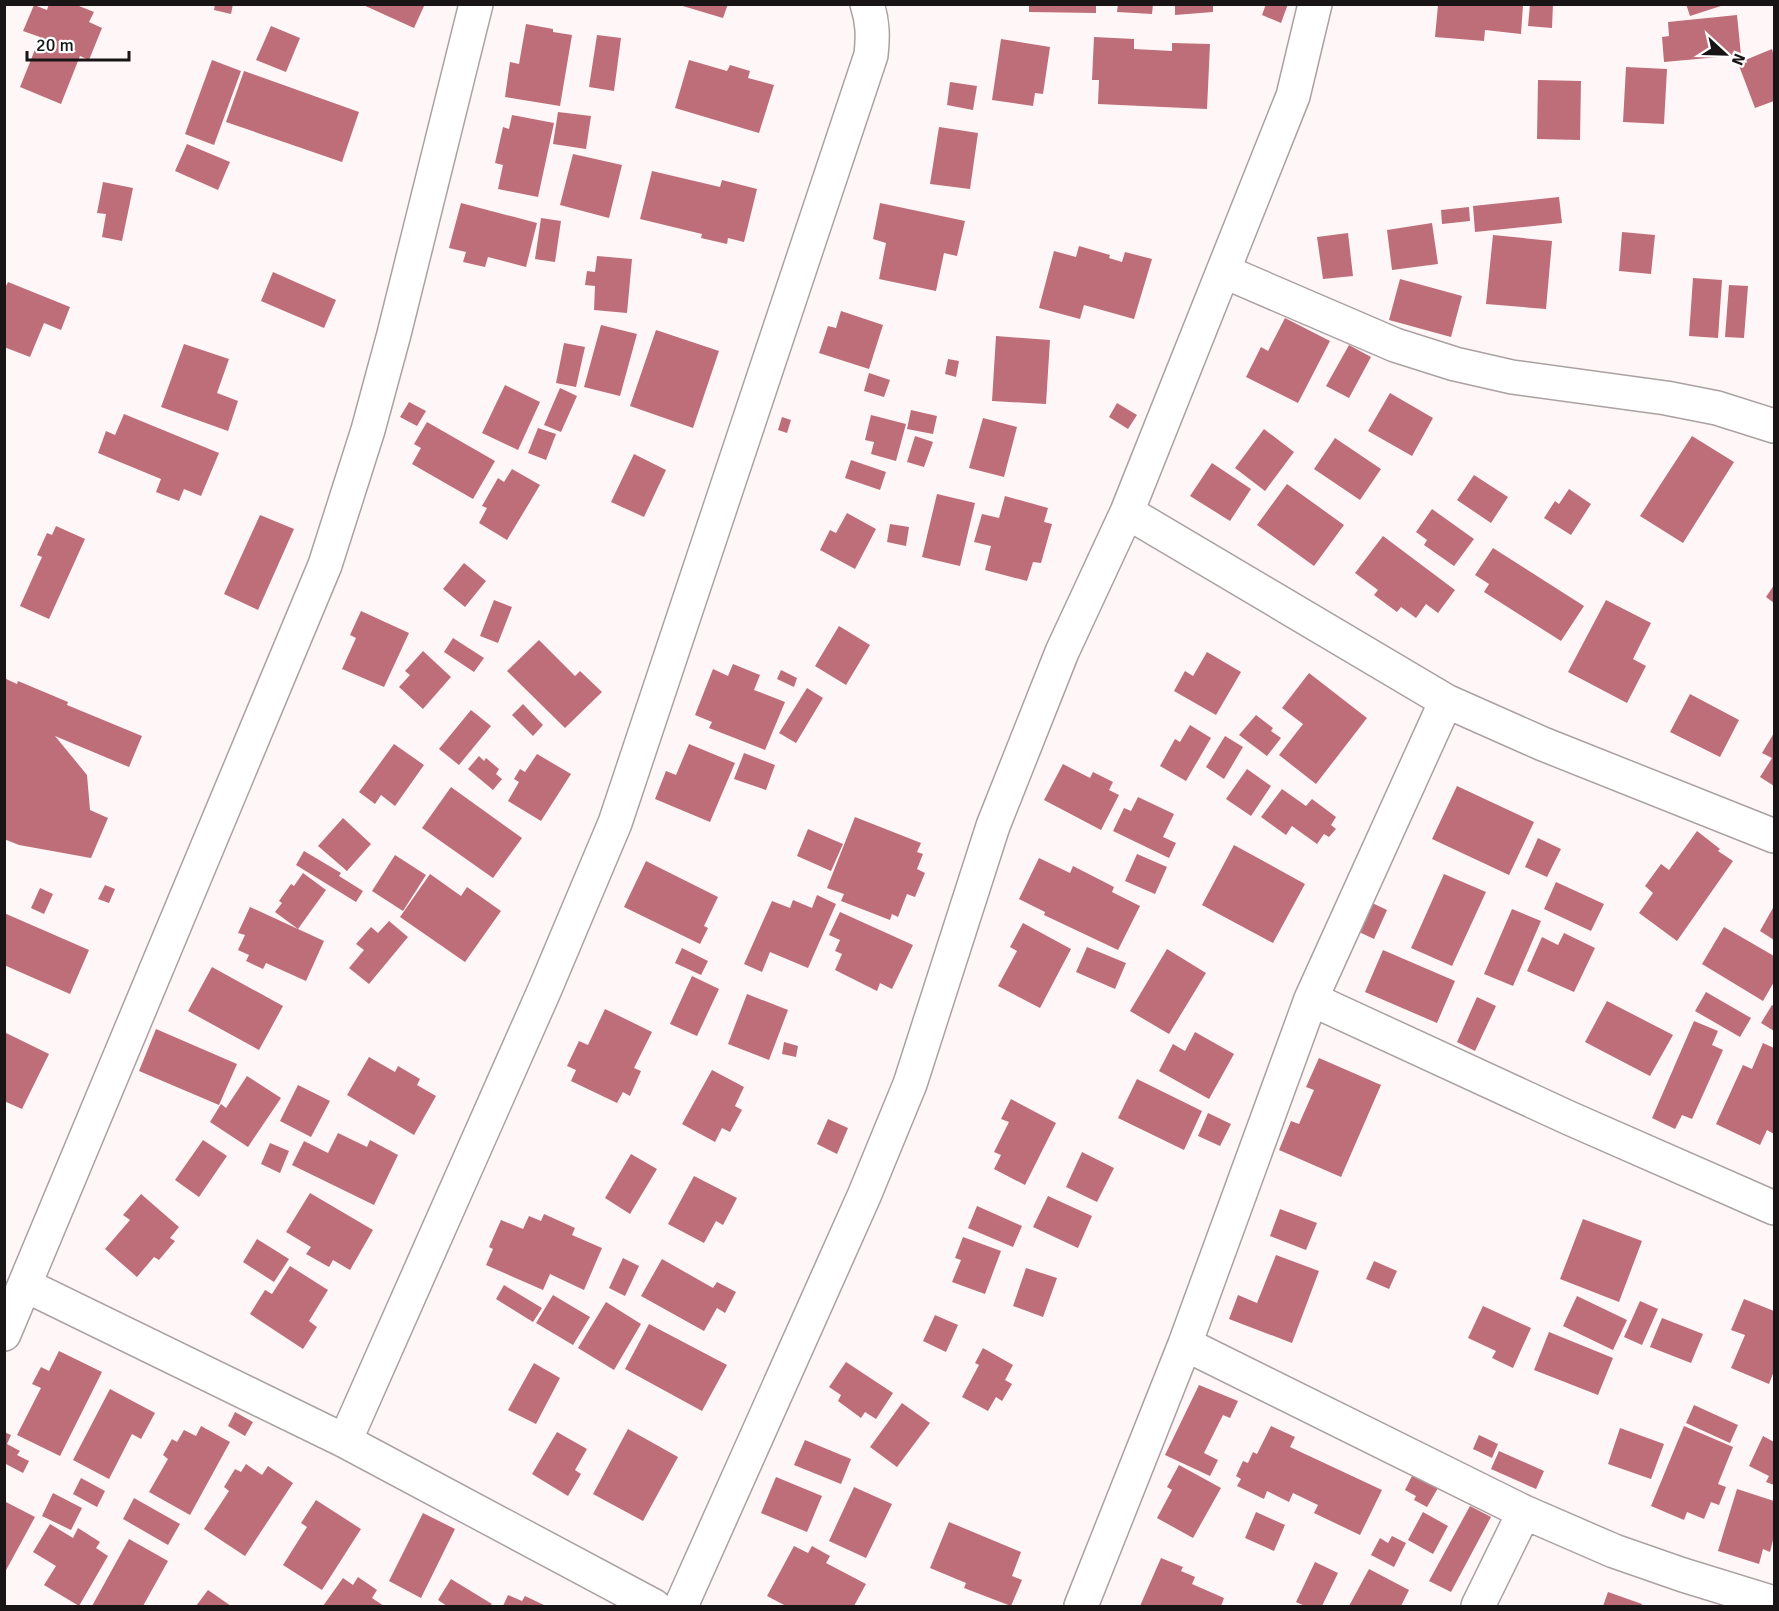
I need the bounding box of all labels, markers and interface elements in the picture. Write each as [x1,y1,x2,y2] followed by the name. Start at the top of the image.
[27,24,129,62] scale bar
[1695,24,1755,84] north arrow
[36,34,74,56] text: 20 m
[1727,50,1749,68] text: N

